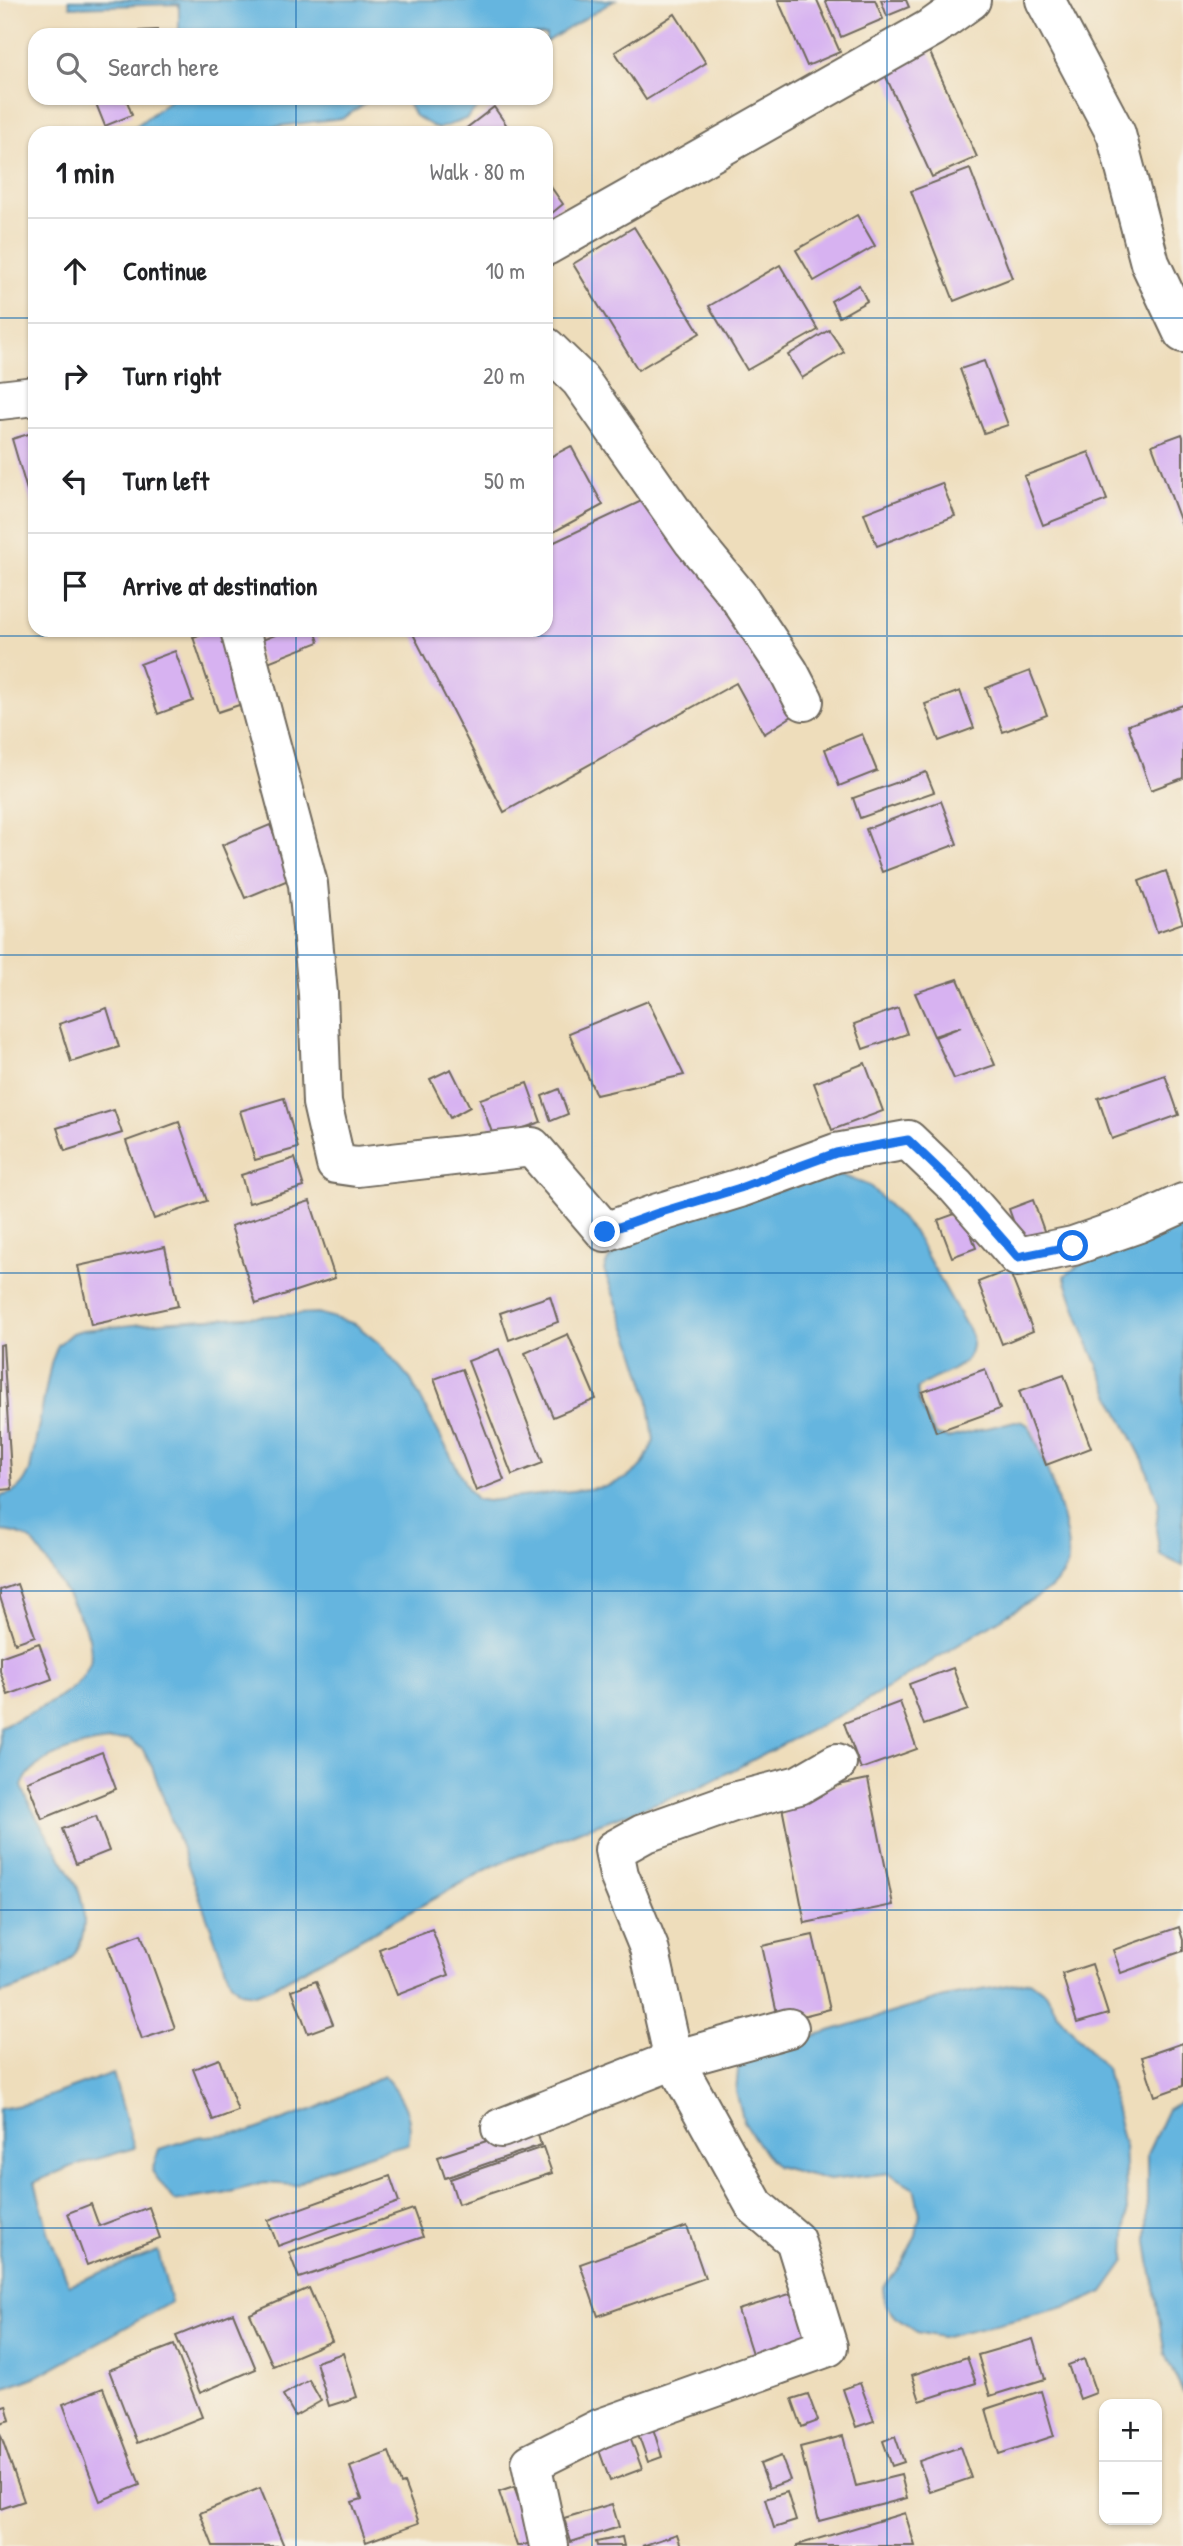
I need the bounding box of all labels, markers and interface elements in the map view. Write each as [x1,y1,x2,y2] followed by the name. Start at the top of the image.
[28,28,553,105] search box
[52,48,90,86] icon: search
[108,49,219,84] text: Search here
[56,152,114,192] text: 1 min
[430,156,525,187] text: Walk · 80 m
[56,252,94,290] icon: ahead
[123,253,207,288] text: Continue
[485,255,525,286] text: 10 m
[56,357,94,395] icon: right
[123,358,221,393] text: Turn right
[483,360,525,391] text: 20 m
[56,462,94,500] icon: left
[123,463,209,498] text: Turn left
[484,465,525,496] text: 50 m
[56,567,94,605] icon: arrive
[123,568,318,603] text: Arrive at destination
[589,1216,620,1247] route end
[1057,1230,1088,1261] route start
[1099,2399,1162,2525] map controls
[1099,2399,1162,2462] button: +
[1099,2462,1162,2525] button: −

